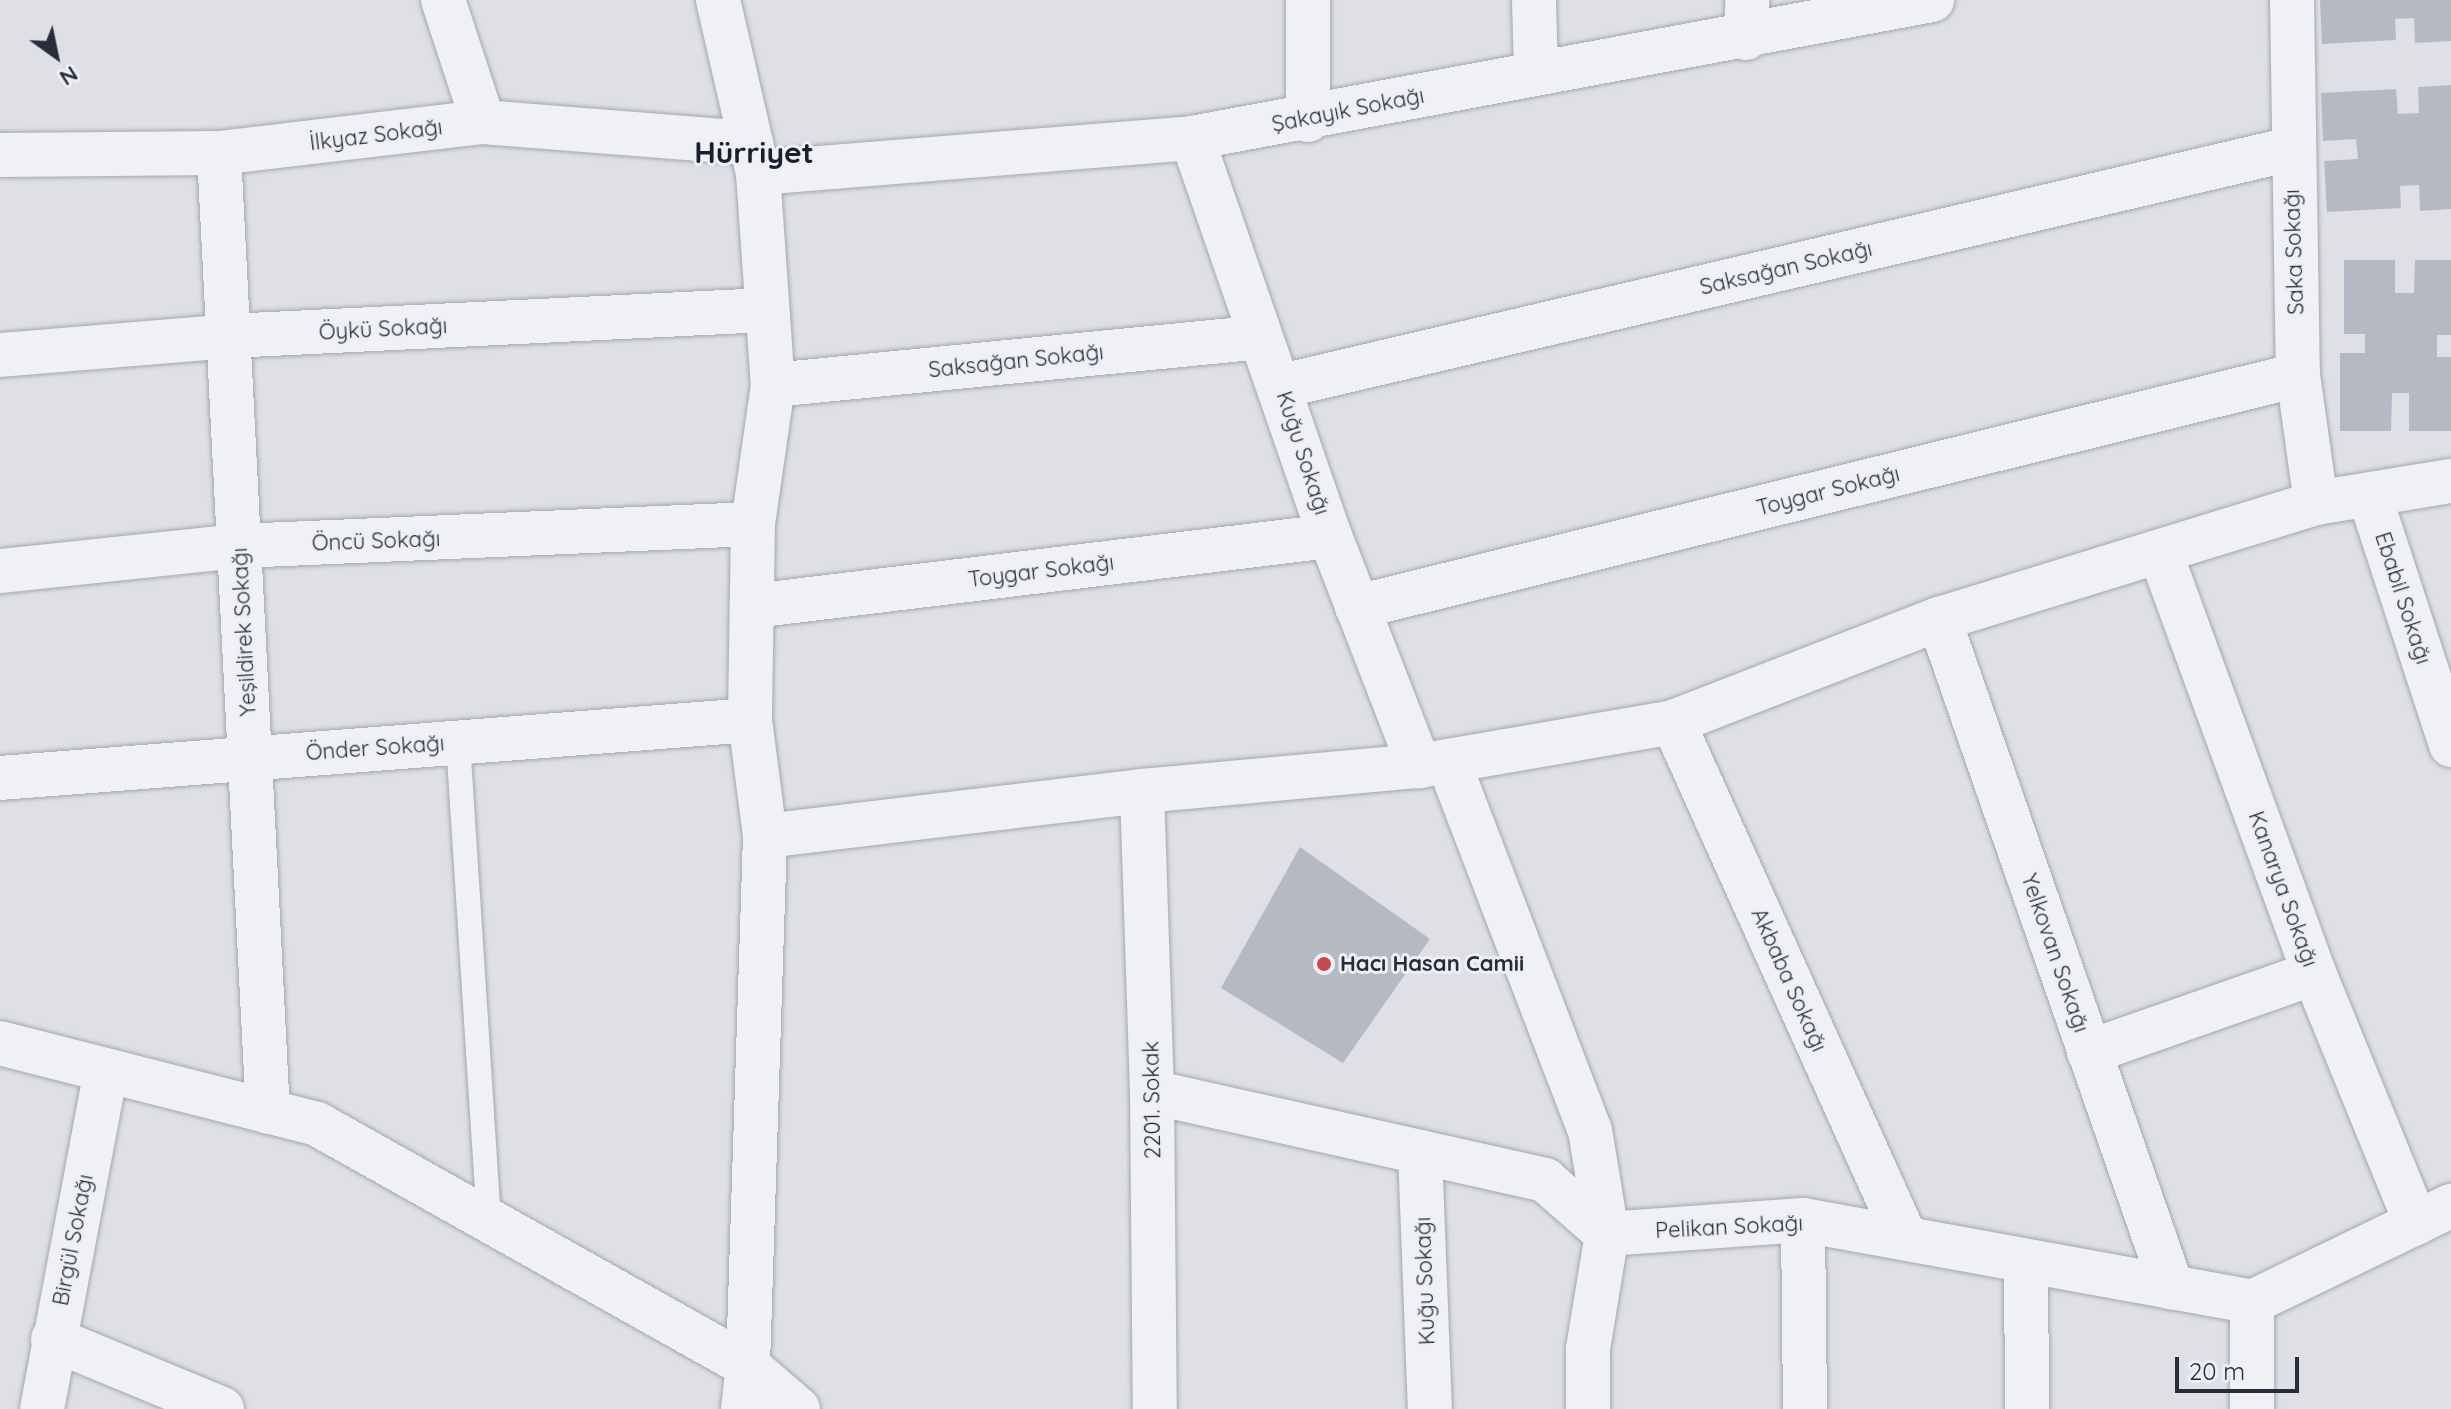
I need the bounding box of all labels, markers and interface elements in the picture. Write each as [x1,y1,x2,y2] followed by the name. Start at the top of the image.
[16,16,96,96] north arrow
[55,60,83,92] text: N
[1270,82,1426,138] street label: Şakayık Sokağı
[308,114,444,156] street label: İlkyaz Sokağı
[694,134,814,170] district label: Hürriyet
[2279,189,2309,315] street label: Saka Sokağı
[1697,235,1875,301] street label: Saksağan Sokağı
[318,312,448,346] street label: Öykü Sokağı
[927,339,1105,383] street label: Saksağan Sokağı
[1271,388,1335,518] street label: Kuğu Sokağı
[1754,460,1902,522] street label: Toygar Sokağı
[311,526,441,556] street label: Öncü Sokağı
[2369,529,2437,667] street label: Ebabil Sokağı
[226,547,262,717] street label: Yeşildirek Sokağı
[967,549,1115,593] street label: Toygar Sokağı
[305,730,445,766] street label: Önder Sokağı
[2243,808,2323,970] street label: Kanarya Sokağı
[2015,870,2095,1036] street label: Yelkovan Sokağı
[1746,904,1832,1056] street label: Akbaba Sokağı
[1340,951,1524,977] place label: Hacı Hasan Camii
[1315,955,1333,973] marker: Hacı Hasan Camii
[1138,1041,1166,1159] street label: 2201. Sokak
[47,1172,99,1308] street label: Birgül Sokağı
[1654,1210,1804,1244] street label: Pelikan Sokağı
[1410,1216,1440,1346] street label: Kuğu Sokağı
[2179,1341,2303,1391] scale bar
[2189,1356,2245,1386] text: 20 m

